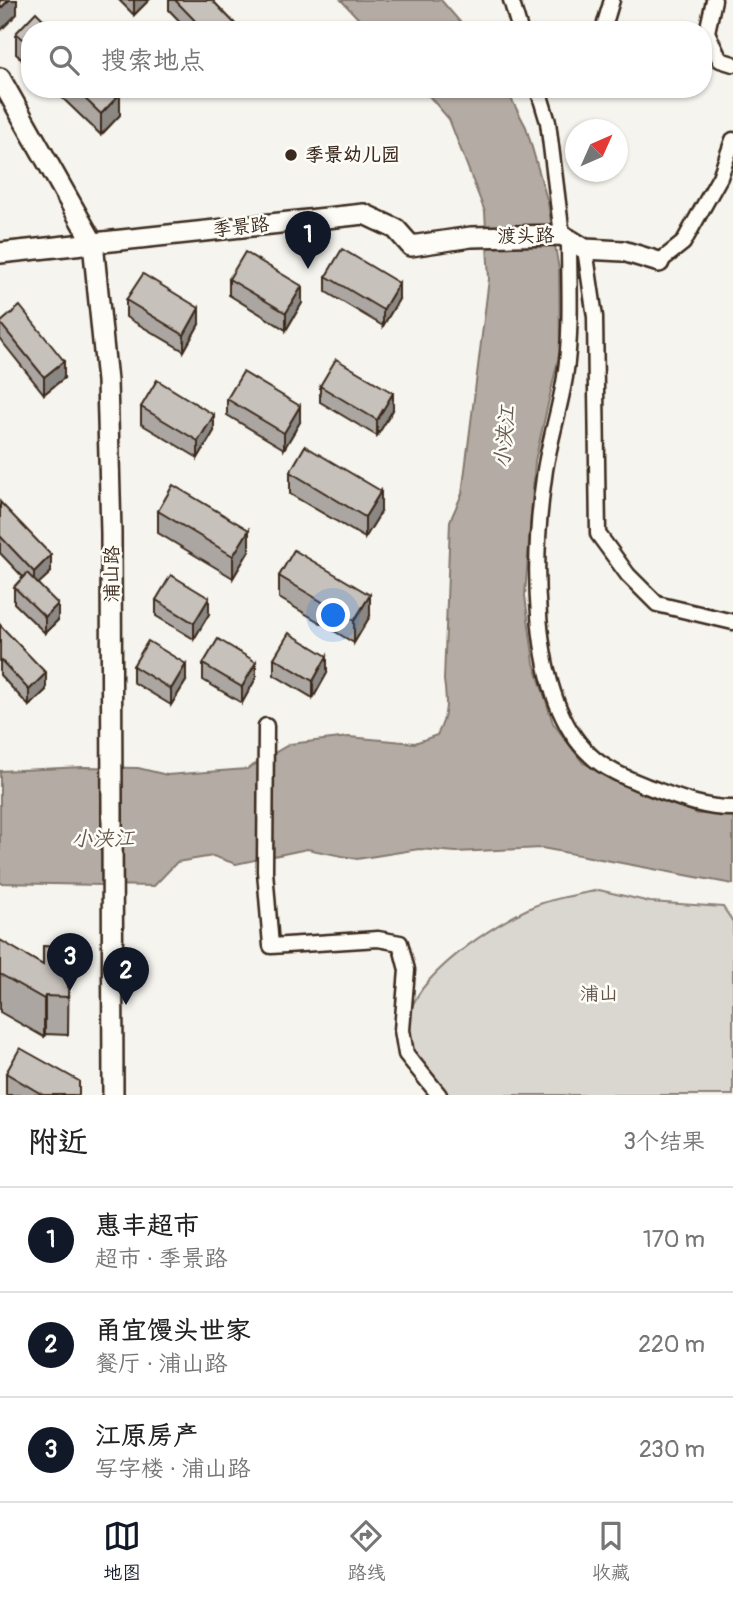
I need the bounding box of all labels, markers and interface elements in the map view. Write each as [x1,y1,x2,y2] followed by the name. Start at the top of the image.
[21,21,712,98] search box
[45,41,83,79] icon: search
[101,45,205,77] text: 搜索地点
[565,119,628,182] north arrow
[305,143,400,167] place label: 季景幼儿园
[283,147,299,163] marker: 季景幼儿园
[285,211,331,269] pin: 1
[211,212,271,242] street label: 季景路
[497,224,555,248] street label: 渡头路
[489,403,521,470] water label: 小浃江
[100,545,124,603] street label: 浦山路
[316,598,350,632] your location
[71,825,136,853] water label: 小浃江
[47,933,93,991] pin: 3
[103,947,149,1005] pin: 2
[580,982,618,1006] park label: 浦山
[28,1124,88,1161] text: 附近
[623,1127,705,1156] text: 3个结果
[95,1210,199,1242] text: 惠丰超市
[47,1225,56,1254] text: 1
[643,1225,705,1254] text: 170 m
[95,1244,227,1273] text: 超市 · 季景路
[95,1315,251,1347] text: 甬宜馒头世家
[45,1330,57,1359] text: 2
[638,1330,705,1359] text: 220 m
[95,1349,227,1378] text: 餐厅 · 浦山路
[95,1420,199,1452] text: 江原房产
[45,1435,57,1464] text: 3
[639,1435,705,1464] text: 230 m
[95,1454,250,1483] text: 写字楼 · 浦山路
[103,1517,141,1585] tab: 地图
[347,1517,386,1585] tab: 路线
[592,1517,630,1585] tab: 收藏

